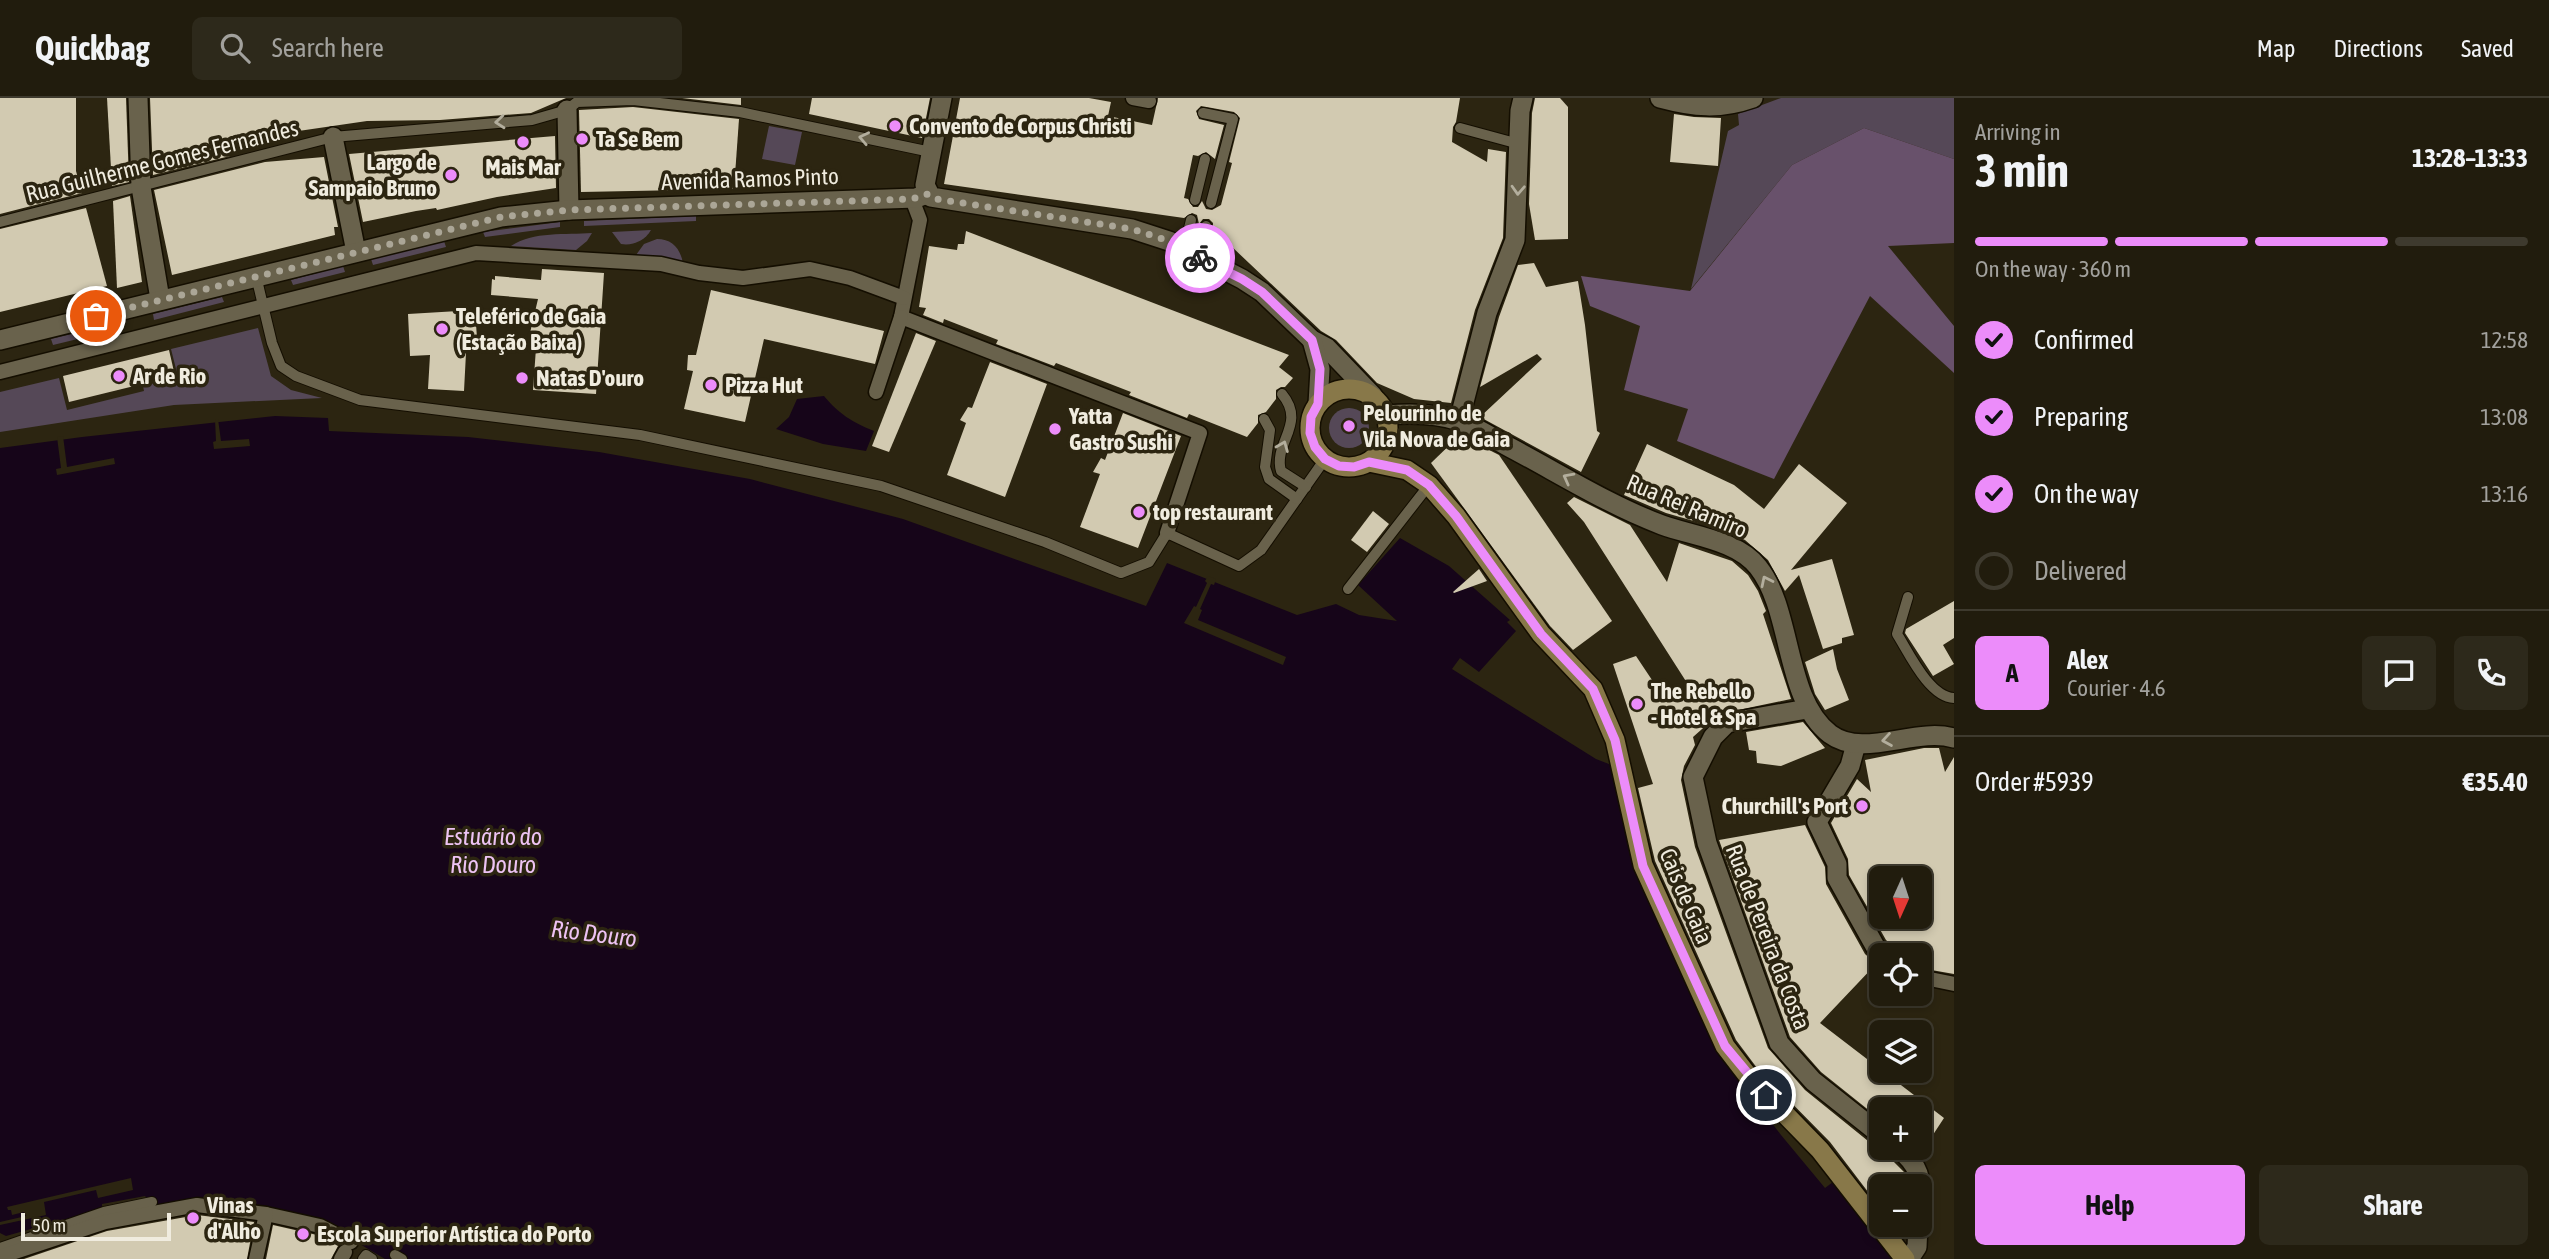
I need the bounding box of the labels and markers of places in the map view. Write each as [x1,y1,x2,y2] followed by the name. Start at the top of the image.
[909,113,1132,139] place label: Convento de Corpus Christi
[887,118,903,134] marker: Convento de Corpus Christi
[596,126,680,152] place label: Ta Se Bem
[574,131,590,147] marker: Ta Se Bem
[515,134,531,150] marker: Mais Mar
[308,149,437,201] place label: Largo de Sampaio Bruno
[485,154,562,180] place label: Mais Mar
[443,167,459,183] marker: Largo de Sampaio Bruno
[66,286,126,346] pin
[456,303,606,355] place label: Teleférico de Gaia (Estação Baixa)
[434,321,450,337] marker: Teleférico de Gaia (Estação Baixa)
[132,363,206,389] place label: Ar de Rio
[536,365,644,391] place label: Natas D'ouro
[111,368,127,384] marker: Ar de Rio
[514,370,530,386] marker: Natas D'ouro
[725,372,803,398] place label: Pizza Hut
[703,377,719,393] marker: Pizza Hut
[1362,400,1510,452] place label: Pelourinho de Vila Nova de Gaia
[1068,403,1173,455] place label: Yatta Gastro Sushi
[1341,418,1357,434] marker: Pelourinho de Vila Nova de Gaia
[1047,421,1063,437] marker: Yatta Gastro Sushi
[1152,499,1273,525] place label: top restaurant
[1131,504,1147,520] marker: top restaurant
[1651,678,1757,730] place label: The Rebello - Hotel & Spa
[1629,696,1645,712] marker: The Rebello - Hotel & Spa
[1721,793,1848,819] place label: Churchill's Port
[1854,798,1870,814] marker: Churchill's Port
[1736,1065,1796,1125] pin
[206,1192,261,1244] place label: Vinas d'Alho
[185,1210,201,1226] marker: Vinas d'Alho
[317,1221,592,1247] place label: Escola Superior Artística do Porto
[295,1226,311,1242] marker: Escola Superior Artística do Porto

